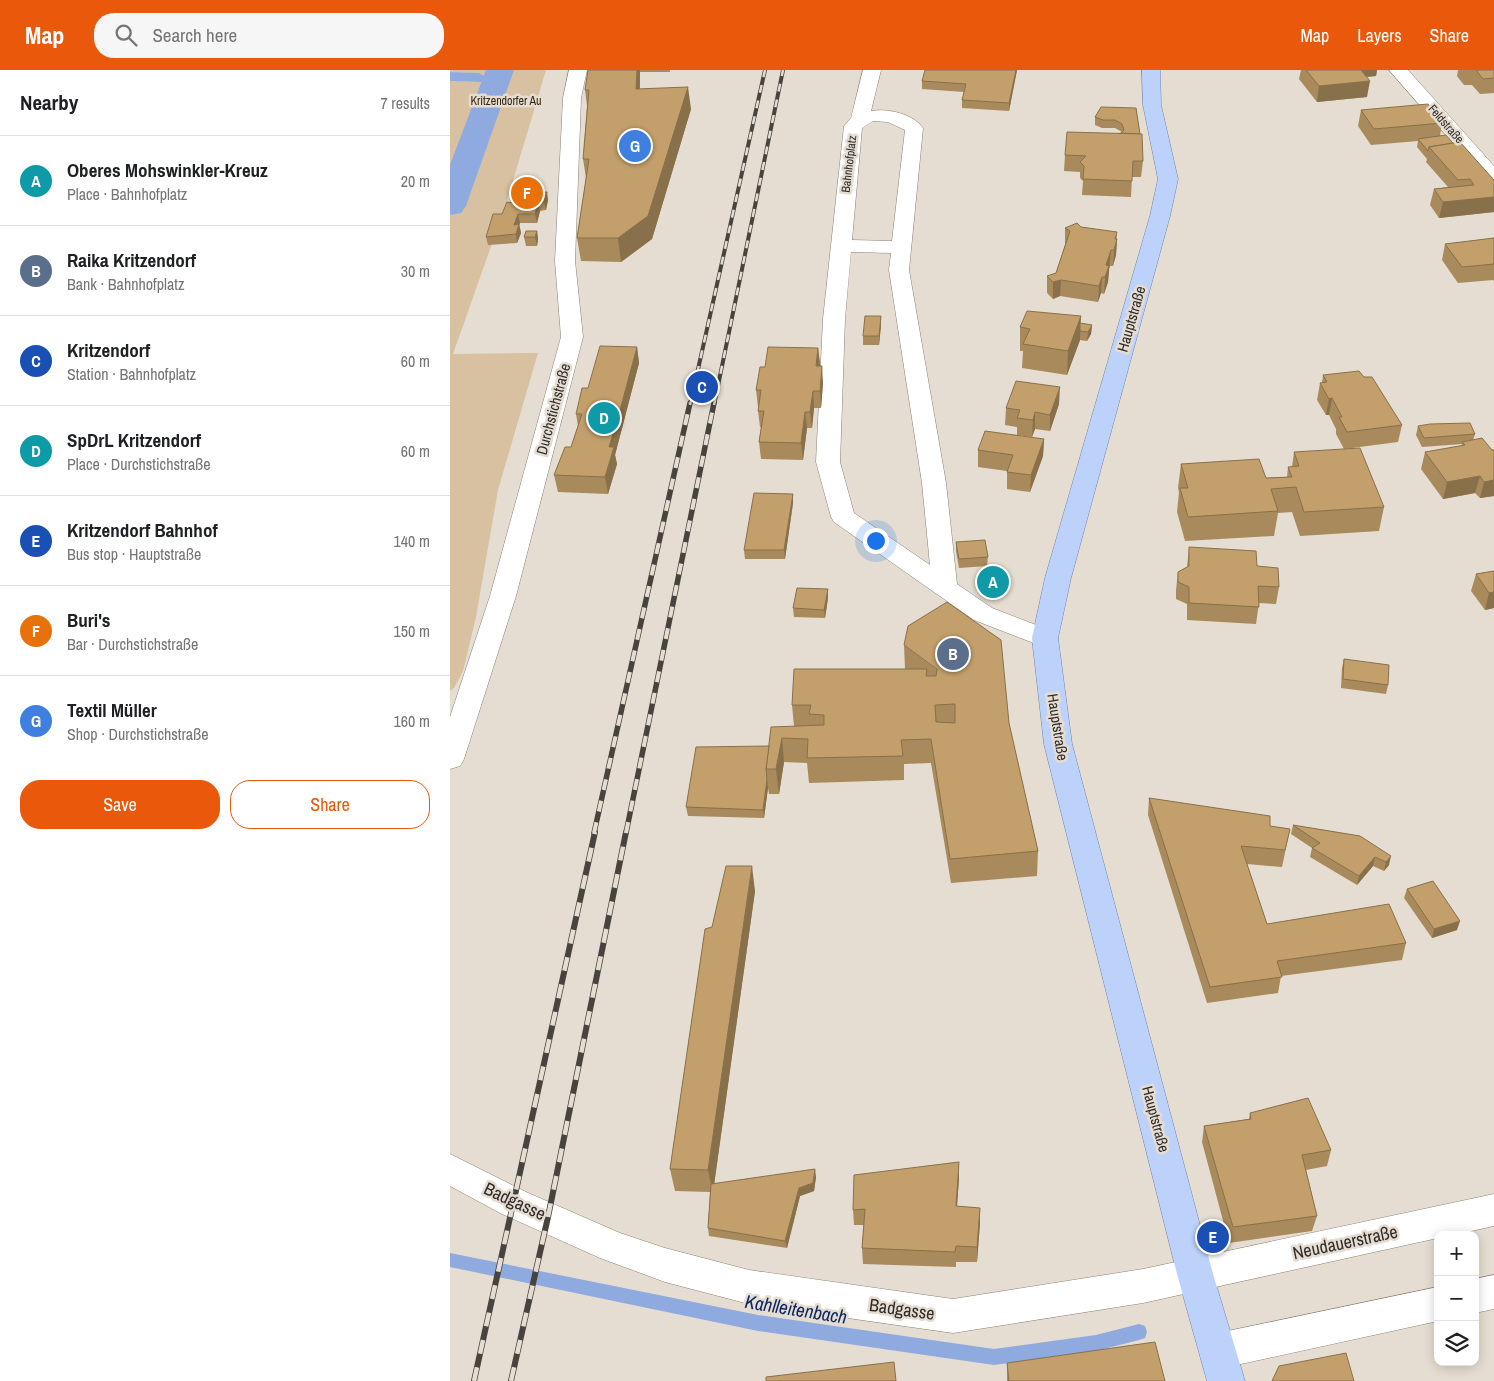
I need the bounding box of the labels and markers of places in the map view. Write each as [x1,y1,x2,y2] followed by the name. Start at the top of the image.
[619,127,651,165] pin: G
[511,174,543,212] pin: F
[686,368,718,406] pin: C
[588,399,620,437] pin: D
[977,563,1009,601] pin: A
[937,635,969,673] pin: B
[1197,1218,1229,1256] pin: E

